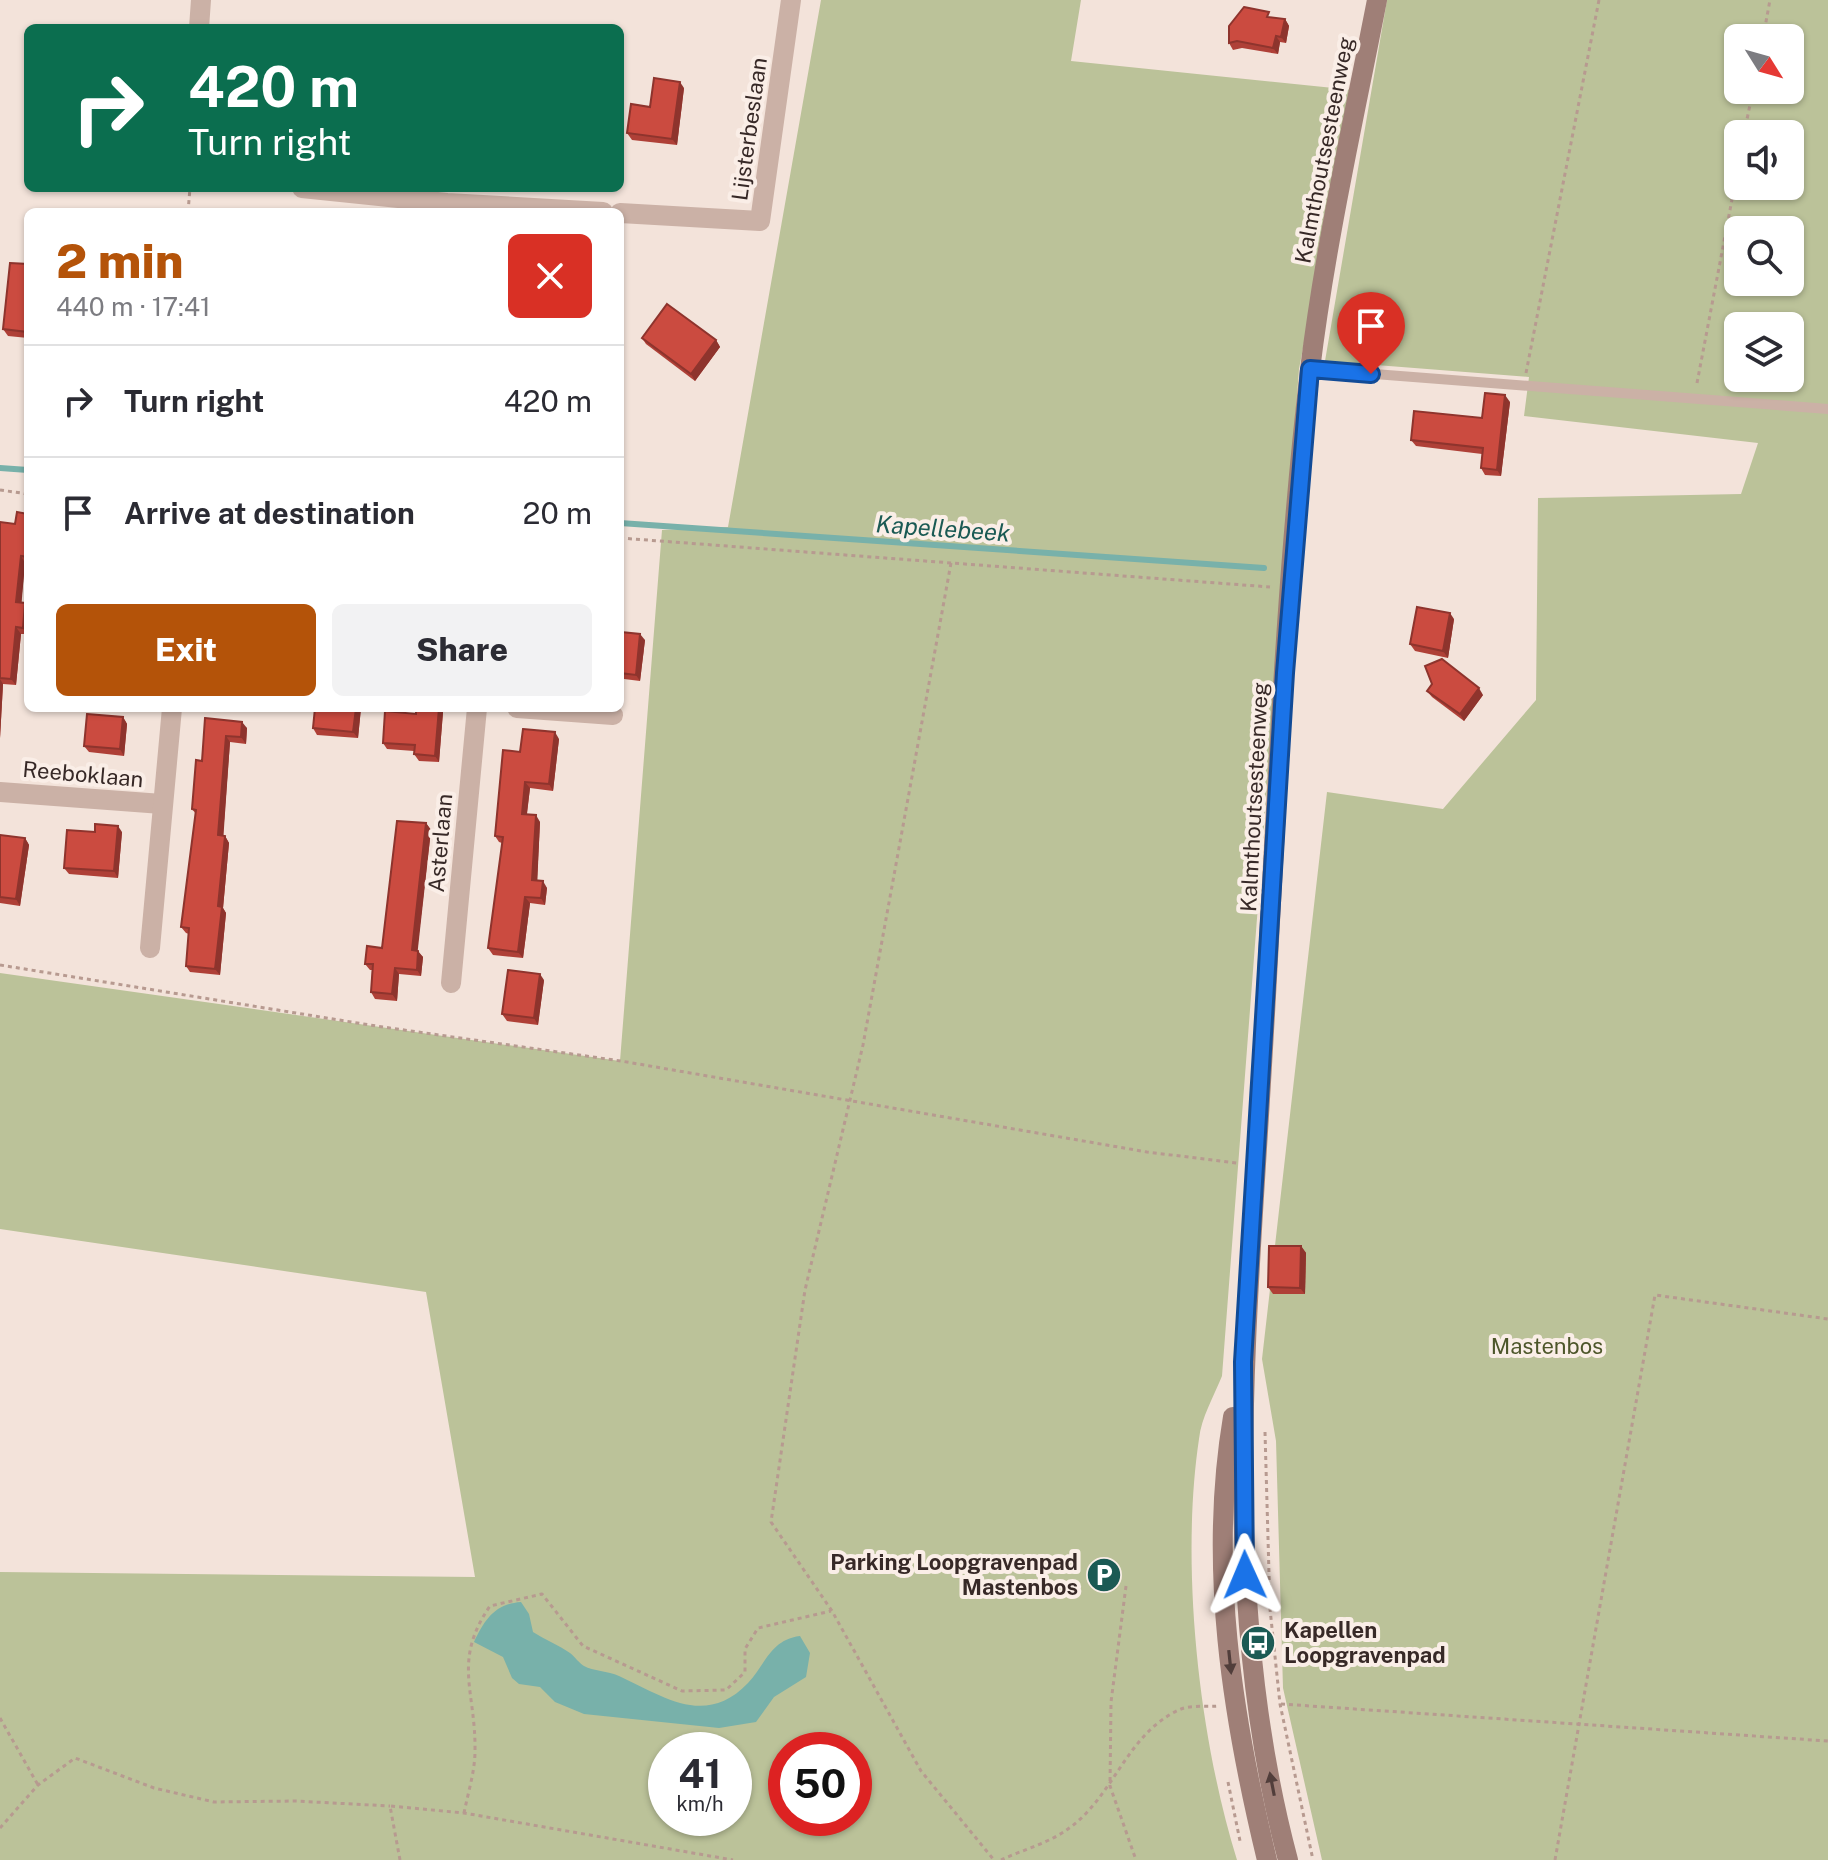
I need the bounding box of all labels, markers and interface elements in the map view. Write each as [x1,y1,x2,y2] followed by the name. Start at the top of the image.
[1724,24,1804,104] north arrow
[1724,24,1804,392] map controls
[1289,35,1359,265] street label: Kalmthoutsesteenweg
[188,54,359,120] text: 420 m
[56,56,160,160] icon: right
[726,56,772,202] street label: Lijsterbeslaan
[1724,120,1804,200] button: sound
[188,121,351,163] text: Turn right
[1724,216,1804,296] button: search
[56,232,184,289] text: 2 min
[508,234,592,318] button: close
[56,291,211,322] text: 440 m · 17:41
[1337,292,1405,374] pin
[1349,304,1393,348] icon: arrive
[1724,312,1804,392] button: layers
[56,379,100,423] icon: right
[124,383,264,419] text: Turn right
[504,383,592,419] text: 420 m
[56,491,100,535] icon: arrive
[124,495,415,531] text: Arrive at destination
[523,495,592,531] text: 20 m
[875,509,1011,547] water label: Kapellebeek
[56,604,316,696] button: Exit
[332,604,592,696] button: Share
[1235,681,1273,913] street label: Kalmthoutsesteenweg
[22,756,144,792] street label: Reeboklaan
[423,793,457,893] street label: Asterlaan
[1491,1333,1603,1359] park label: Mastenbos
[1203,1533,1287,1617] position arrow
[830,1549,1078,1600] place label: Parking Loopgravenpad Mastenbos
[1085,1556,1123,1594] parking icon: Parking Loopgravenpad Mastenbos
[1284,1617,1446,1668] place label: Kapellen Loopgravenpad
[1239,1624,1277,1662] bus stop icon: Kapellen Loopgravenpad
[1224,1650,1237,1675] one-way arrow
[768,1732,872,1836] speed limit sign: 50
[678,1750,722,1797] text: 41
[1266,1771,1278,1796] one-way arrow
[676,1792,724,1816] text: km/h

